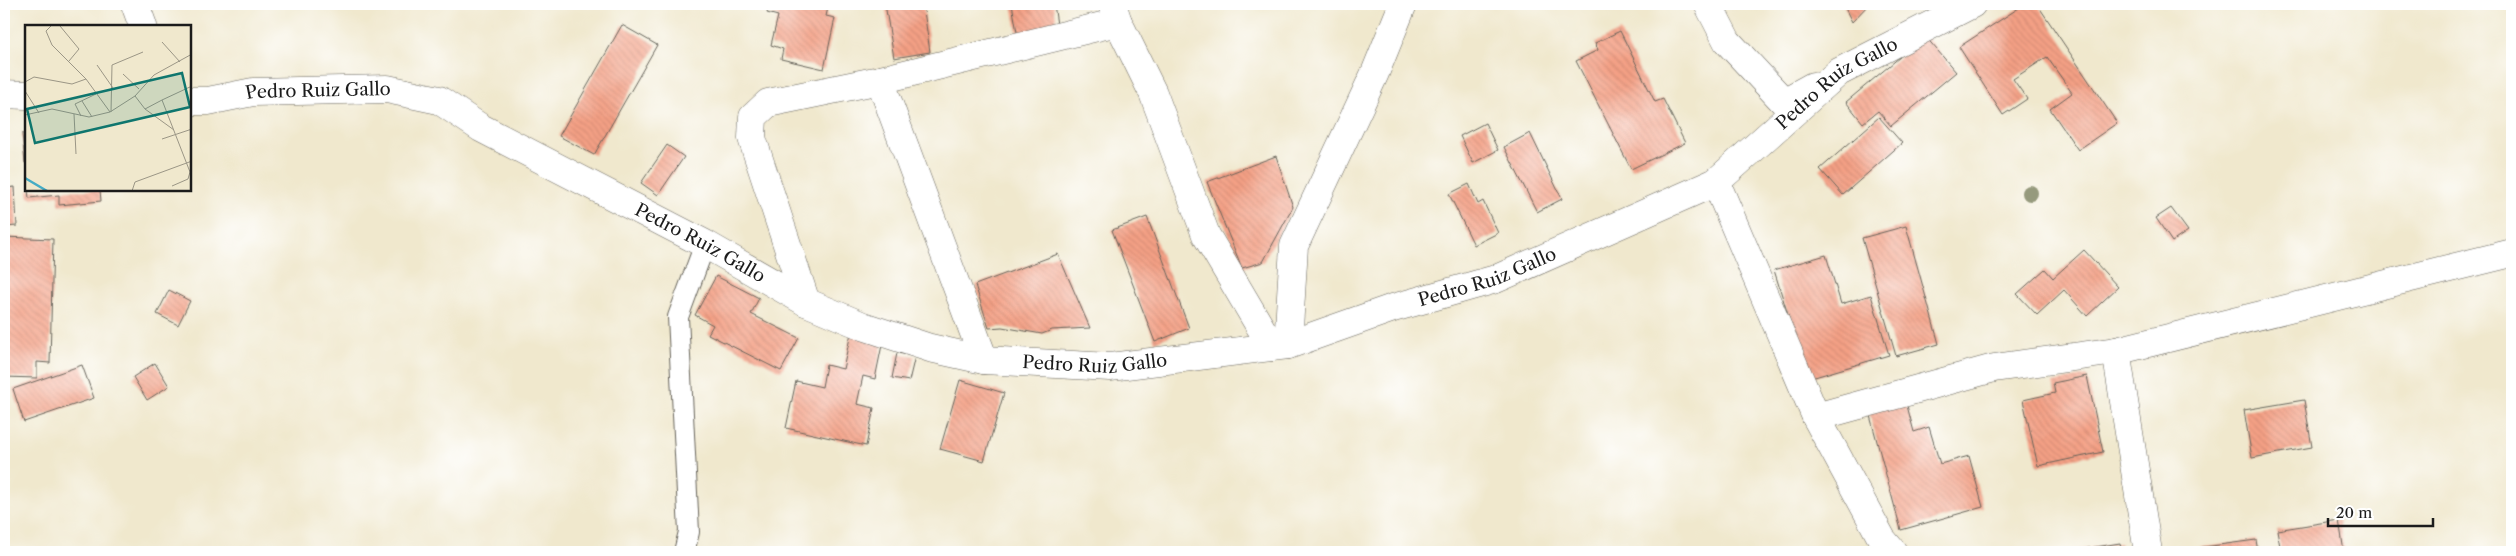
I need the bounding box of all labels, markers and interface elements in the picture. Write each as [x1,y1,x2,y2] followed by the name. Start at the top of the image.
[25,25,191,191] inset map
[1771,33,1901,134] street label: Pedro Ruiz Gallo
[243,78,391,104] street label: Pedro Ruiz Gallo
[631,199,769,287] street label: Pedro Ruiz Gallo
[1416,243,1560,311] street label: Pedro Ruiz Gallo
[1022,349,1168,378] street label: Pedro Ruiz Gallo
[2328,496,2434,528] scale bar
[2336,503,2372,522] text: 20 m

